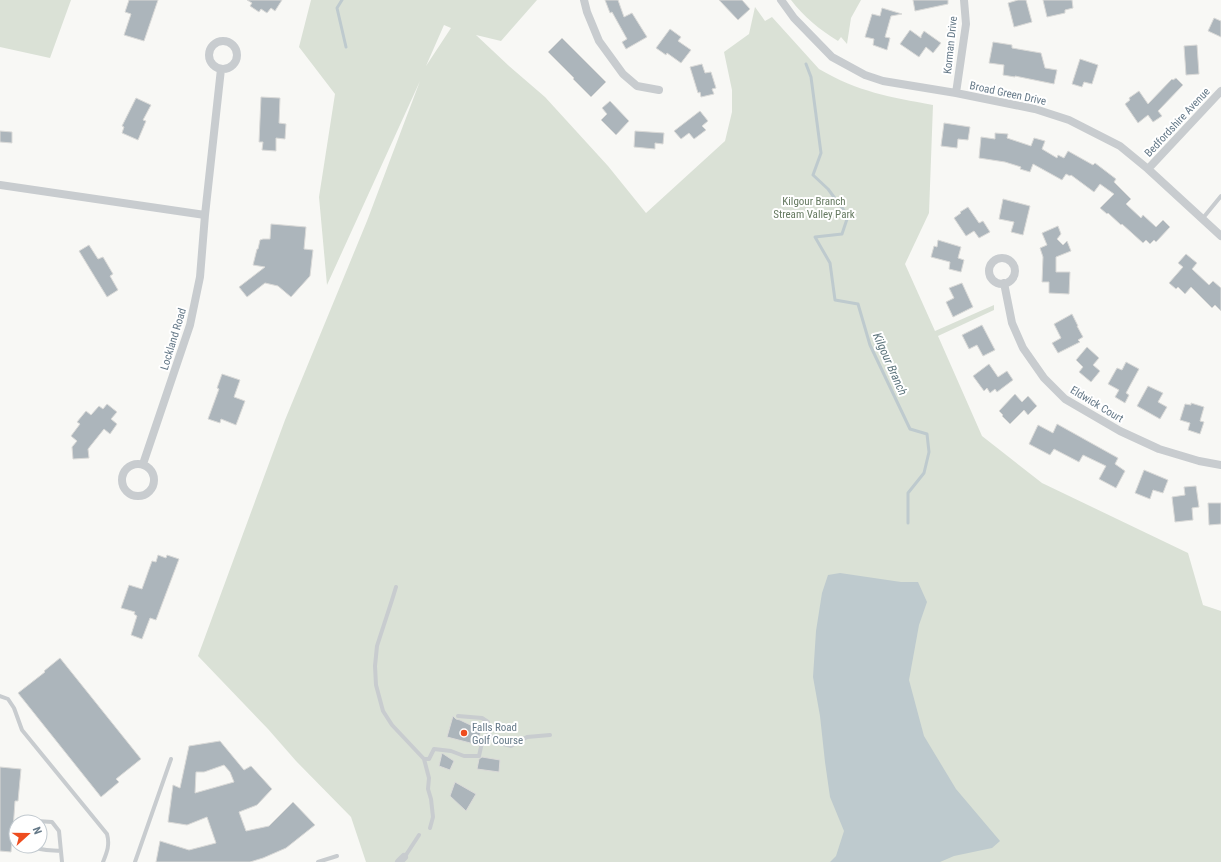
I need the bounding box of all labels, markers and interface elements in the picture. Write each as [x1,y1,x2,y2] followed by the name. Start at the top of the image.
[941,15,960,75] street label: Korman Drive
[968,79,1047,108] street label: Broad Green Drive
[1142,85,1213,160] street label: Bedfordshire Avenue
[773,195,855,221] park label: Kilgour Branch Stream Valley Park
[158,307,189,372] street label: Lockland Road
[870,331,910,398] water label: Kilgour Branch
[1068,383,1126,425] street label: Eldwick Court
[472,721,523,747] place label: Falls Road Golf Course
[459,728,469,738] marker: Falls Road Golf Course
[8,814,48,854] north arrow
[30,825,44,836] text: N

